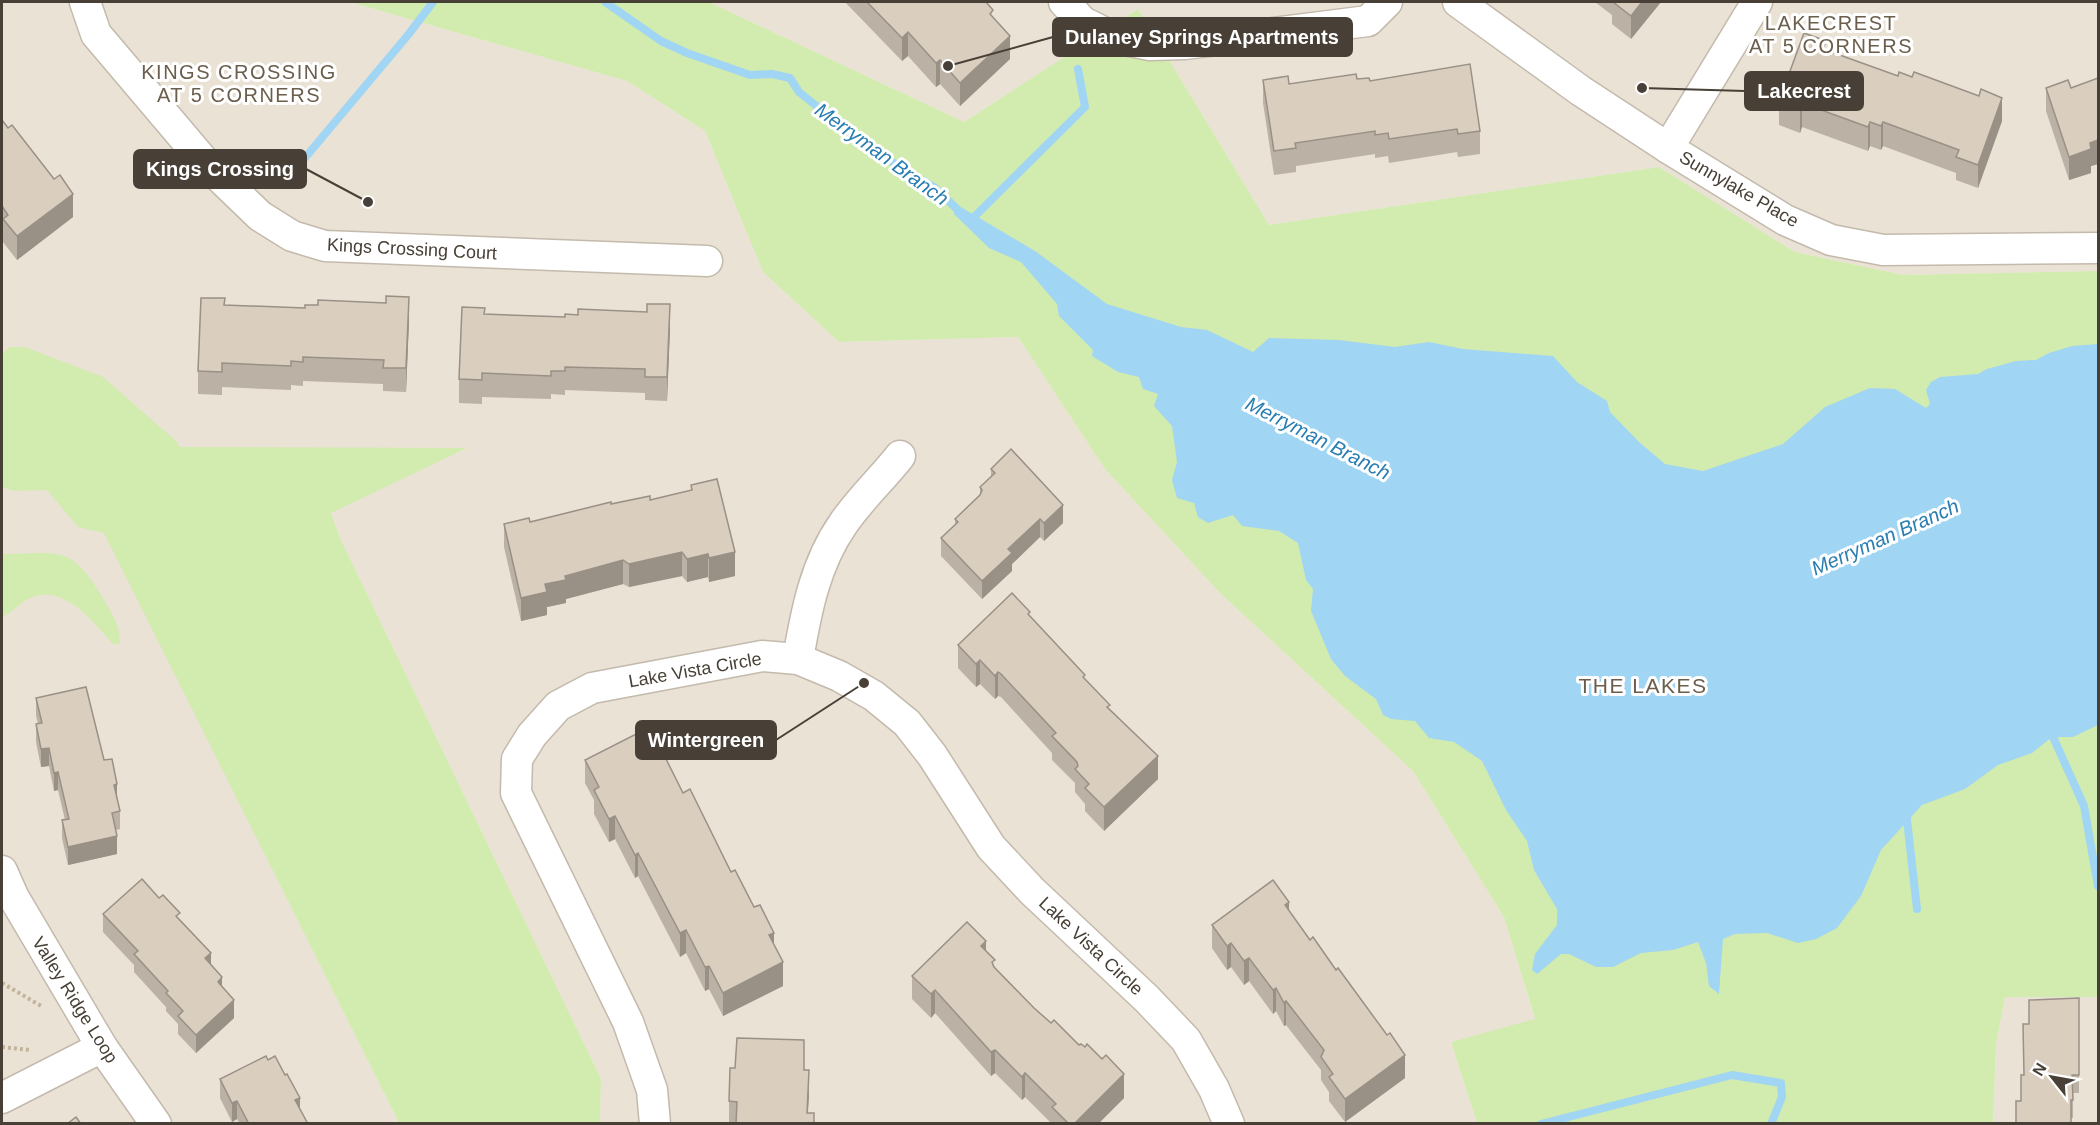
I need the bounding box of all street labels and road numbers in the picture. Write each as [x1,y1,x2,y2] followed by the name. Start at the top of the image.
[1676,147,1802,231] street label: Sunnylake Place
[327,235,497,263] street label: Kings Crossing Court
[627,648,763,692] street label: Lake Vista Circle
[1035,893,1147,999] street label: Lake Vista Circle
[28,933,122,1067] street label: Valley Ridge Loop

